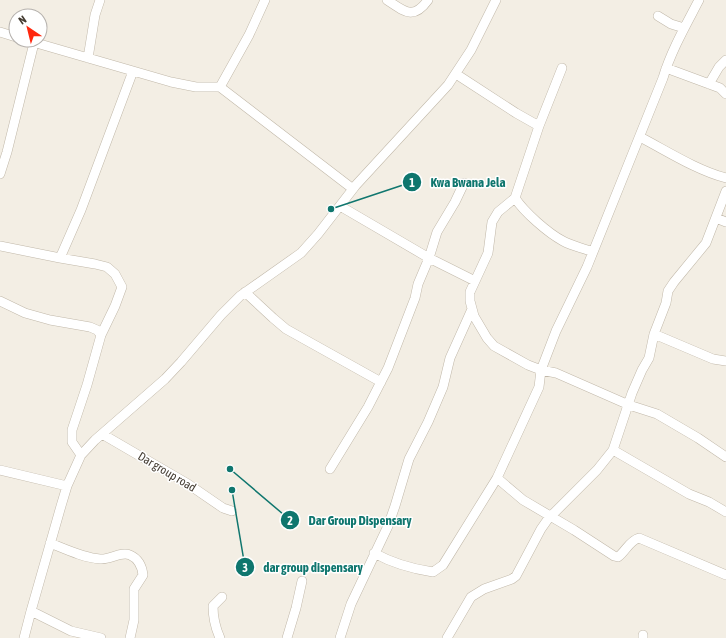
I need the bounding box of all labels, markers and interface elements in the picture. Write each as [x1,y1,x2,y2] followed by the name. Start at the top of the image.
[8,8,48,48] north arrow
[16,13,28,27] text: N
[402,170,513,195] callout: Kwa Bwana Jela
[431,175,505,190] text: Kwa Bwana Jela
[409,176,415,190] text: 1
[135,449,199,495] street label: Dar group road
[280,508,419,533] callout: Dar Group Dispensary
[308,513,412,528] text: Dar Group Dispensary
[287,514,293,528] text: 2
[235,555,371,580] callout: dar group dispensary
[263,560,363,575] text: dar group dispensary
[242,561,248,575] text: 3

